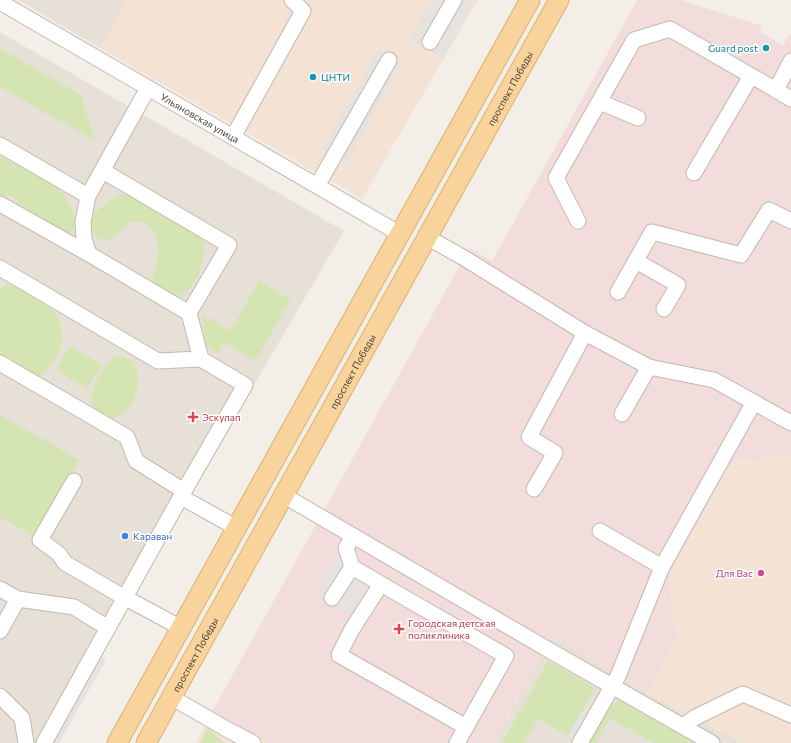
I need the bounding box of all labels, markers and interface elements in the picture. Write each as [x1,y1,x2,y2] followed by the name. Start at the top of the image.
[708,42,758,54] place label: Guard post
[761,43,771,53] marker: Guard post
[484,49,535,128] street label: проспект Победы
[321,71,350,83] place label: ЦНТИ
[308,72,318,82] marker: ЦНТИ
[158,90,241,145] street label: Ульяновская улица
[327,332,378,411] street label: проспект Победы
[187,411,199,423] marker: Эскулап
[202,411,241,423] place label: Эскулап
[133,530,172,542] place label: Караван
[120,531,130,541] marker: Караван
[716,567,753,579] place label: Для Вас
[756,568,766,578] marker: Для Вас
[170,615,221,694] street label: проспект Победы
[408,617,496,641] place label: Городская детская поликлиника
[393,623,405,635] marker: Городская детская поликлиника

